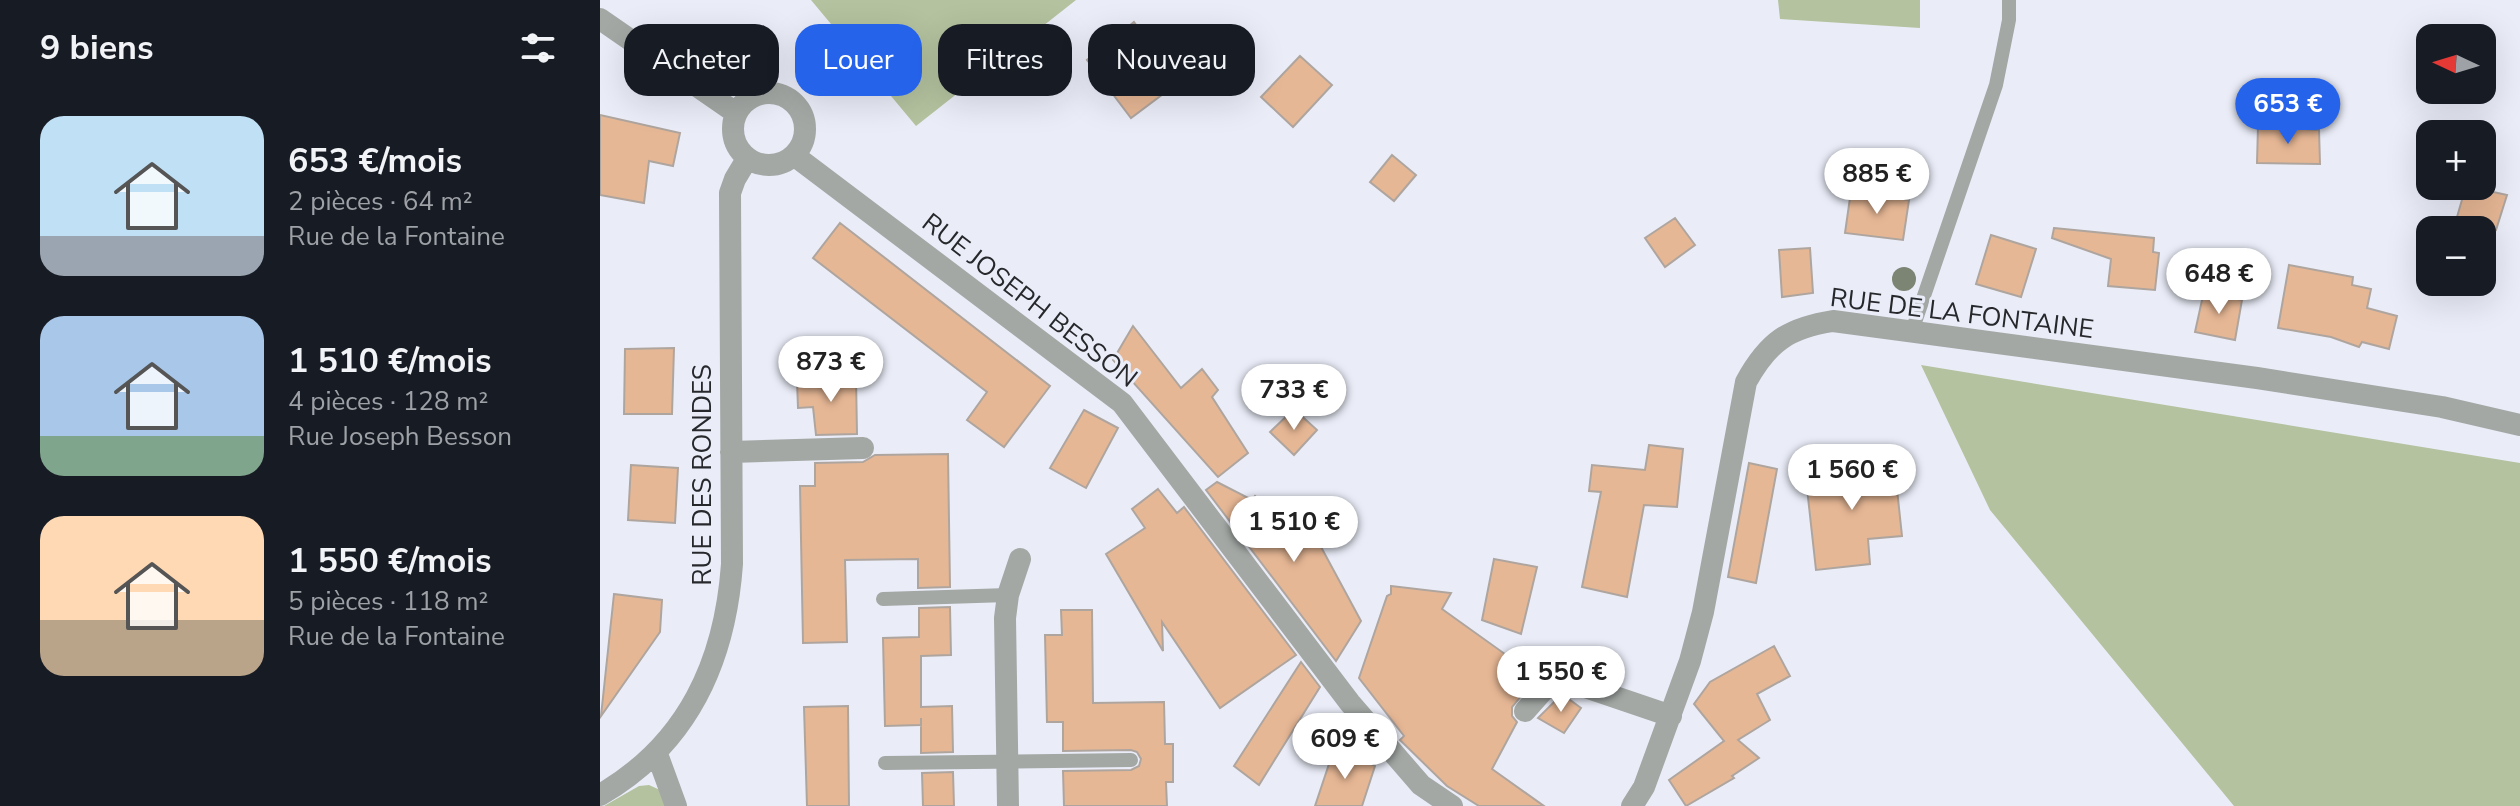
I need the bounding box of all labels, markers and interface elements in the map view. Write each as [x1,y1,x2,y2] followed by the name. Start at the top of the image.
[624,24,779,96] chip: Acheter
[795,24,922,96] chip: Louer
[938,24,1072,96] chip: Filtres
[1088,24,1255,96] chip: Nouveau
[2416,24,2496,104] north arrow
[2416,24,2496,296] map controls
[40,25,154,71] text: 9 biens
[516,26,560,70] icon: filters
[2232,78,2344,146] pin: 653 €
[2253,86,2323,121] text: 653 €
[2416,120,2496,200] button: +
[288,138,462,184] text: 653 €/mois
[104,148,200,244] icon: home
[1821,148,1933,216] pin: 885 €
[1842,156,1912,191] text: 885 €
[288,184,473,219] text: 2 pièces · 64 m²
[915,205,1145,396] street label: RUE JOSEPH BESSON
[2416,216,2496,296] button: −
[288,219,505,254] text: Rue de la Fontaine
[2163,248,2275,316] pin: 648 €
[2184,256,2254,291] text: 648 €
[1828,280,2096,347] street label: RUE DE LA FONTAINE
[775,336,887,404] pin: 873 €
[288,338,492,384] text: 1 510 €/mois
[796,344,866,379] text: 873 €
[104,348,200,444] icon: home
[685,364,720,586] street label: RUE DES RONDES
[1238,364,1350,432] pin: 733 €
[1259,372,1329,407] text: 733 €
[288,384,488,419] text: 4 pièces · 128 m²
[288,419,512,454] text: Rue Joseph Besson
[1778,444,1926,512] pin: 1 560 €
[1806,452,1898,487] text: 1 560 €
[1220,496,1368,564] pin: 1 510 €
[1248,504,1340,539] text: 1 510 €
[288,538,492,584] text: 1 550 €/mois
[104,548,200,644] icon: home
[288,584,488,619] text: 5 pièces · 118 m²
[288,619,505,654] text: Rue de la Fontaine
[1487,646,1635,714] pin: 1 550 €
[1515,654,1607,689] text: 1 550 €
[1289,713,1401,781] pin: 609 €
[1310,721,1380,756] text: 609 €

